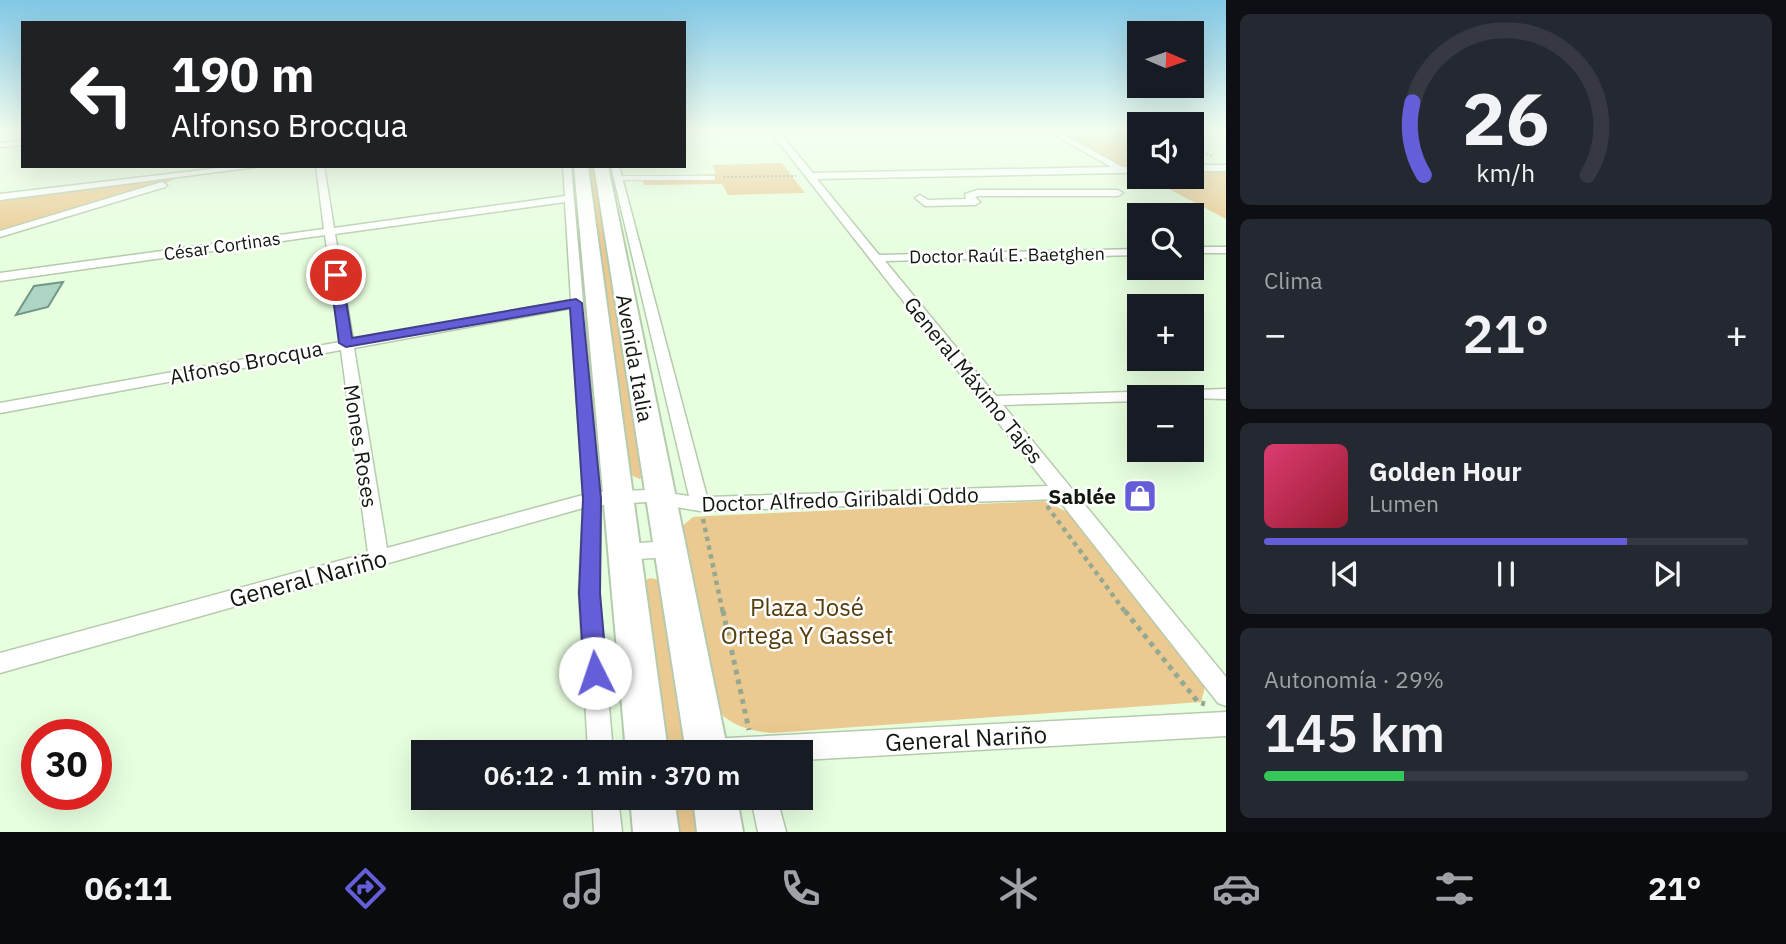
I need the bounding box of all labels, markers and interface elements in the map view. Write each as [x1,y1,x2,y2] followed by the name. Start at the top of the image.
[1127,21,1204,98] north arrow
[1127,21,1204,462] map controls
[171,42,315,105] text: 190 m
[56,49,147,140] icon: left
[1462,71,1550,166] text: 26
[171,104,408,146] text: Alfonso Brocqua
[1127,112,1204,189] button: sound
[1477,156,1535,189] text: km/h
[1127,203,1204,280] button: search
[162,226,282,266] street label: César Cortinas
[909,242,1105,268] street label: Doctor Raúl E. Baetghen
[306,245,366,305] pin
[317,256,355,294] icon: arrive
[1264,265,1323,295] text: Clima
[898,291,1050,469] street label: General Máximo Tajes
[610,292,660,424] street label: Avenida Italia
[1127,294,1204,371] button: +
[1463,300,1549,367] text: 21°
[1264,309,1287,358] text: −
[1725,309,1748,358] text: +
[167,333,325,391] street label: Alfonso Brocqua
[337,382,385,510] street label: Mones Roses
[1127,385,1204,462] button: −
[1369,454,1522,488] text: Golden Hour
[1121,477,1159,515] shop icon: Sablée
[701,480,979,518] street label: Doctor Alfredo Giribaldi Oddo
[1048,482,1116,510] place label: Sablée
[1369,488,1439,518] text: Lumen
[226,542,390,614] street label: General Nariño
[1326,555,1364,593] icon: previous
[1487,555,1525,593] icon: pause
[1648,555,1686,593] icon: next
[721,591,893,651] park label: Plaza José Ortega Y Gasset
[558,636,632,710] position arrow
[1264,664,1444,694] text: Autonomía · 29%
[1264,699,1445,766] text: 145 km
[884,718,1048,758] street label: General Nariño
[21,719,112,810] speed limit sign: 30
[484,758,740,792] text: 06:12 · 1 min · 370 m
[341,864,390,913] icon: directions
[559,864,608,913] icon: music
[776,864,825,913] icon: phone
[994,864,1043,913] icon: climate
[1212,864,1261,913] icon: car
[1430,864,1479,913] icon: filters
[84,867,172,909] text: 06:11
[1648,867,1702,909] text: 21°

